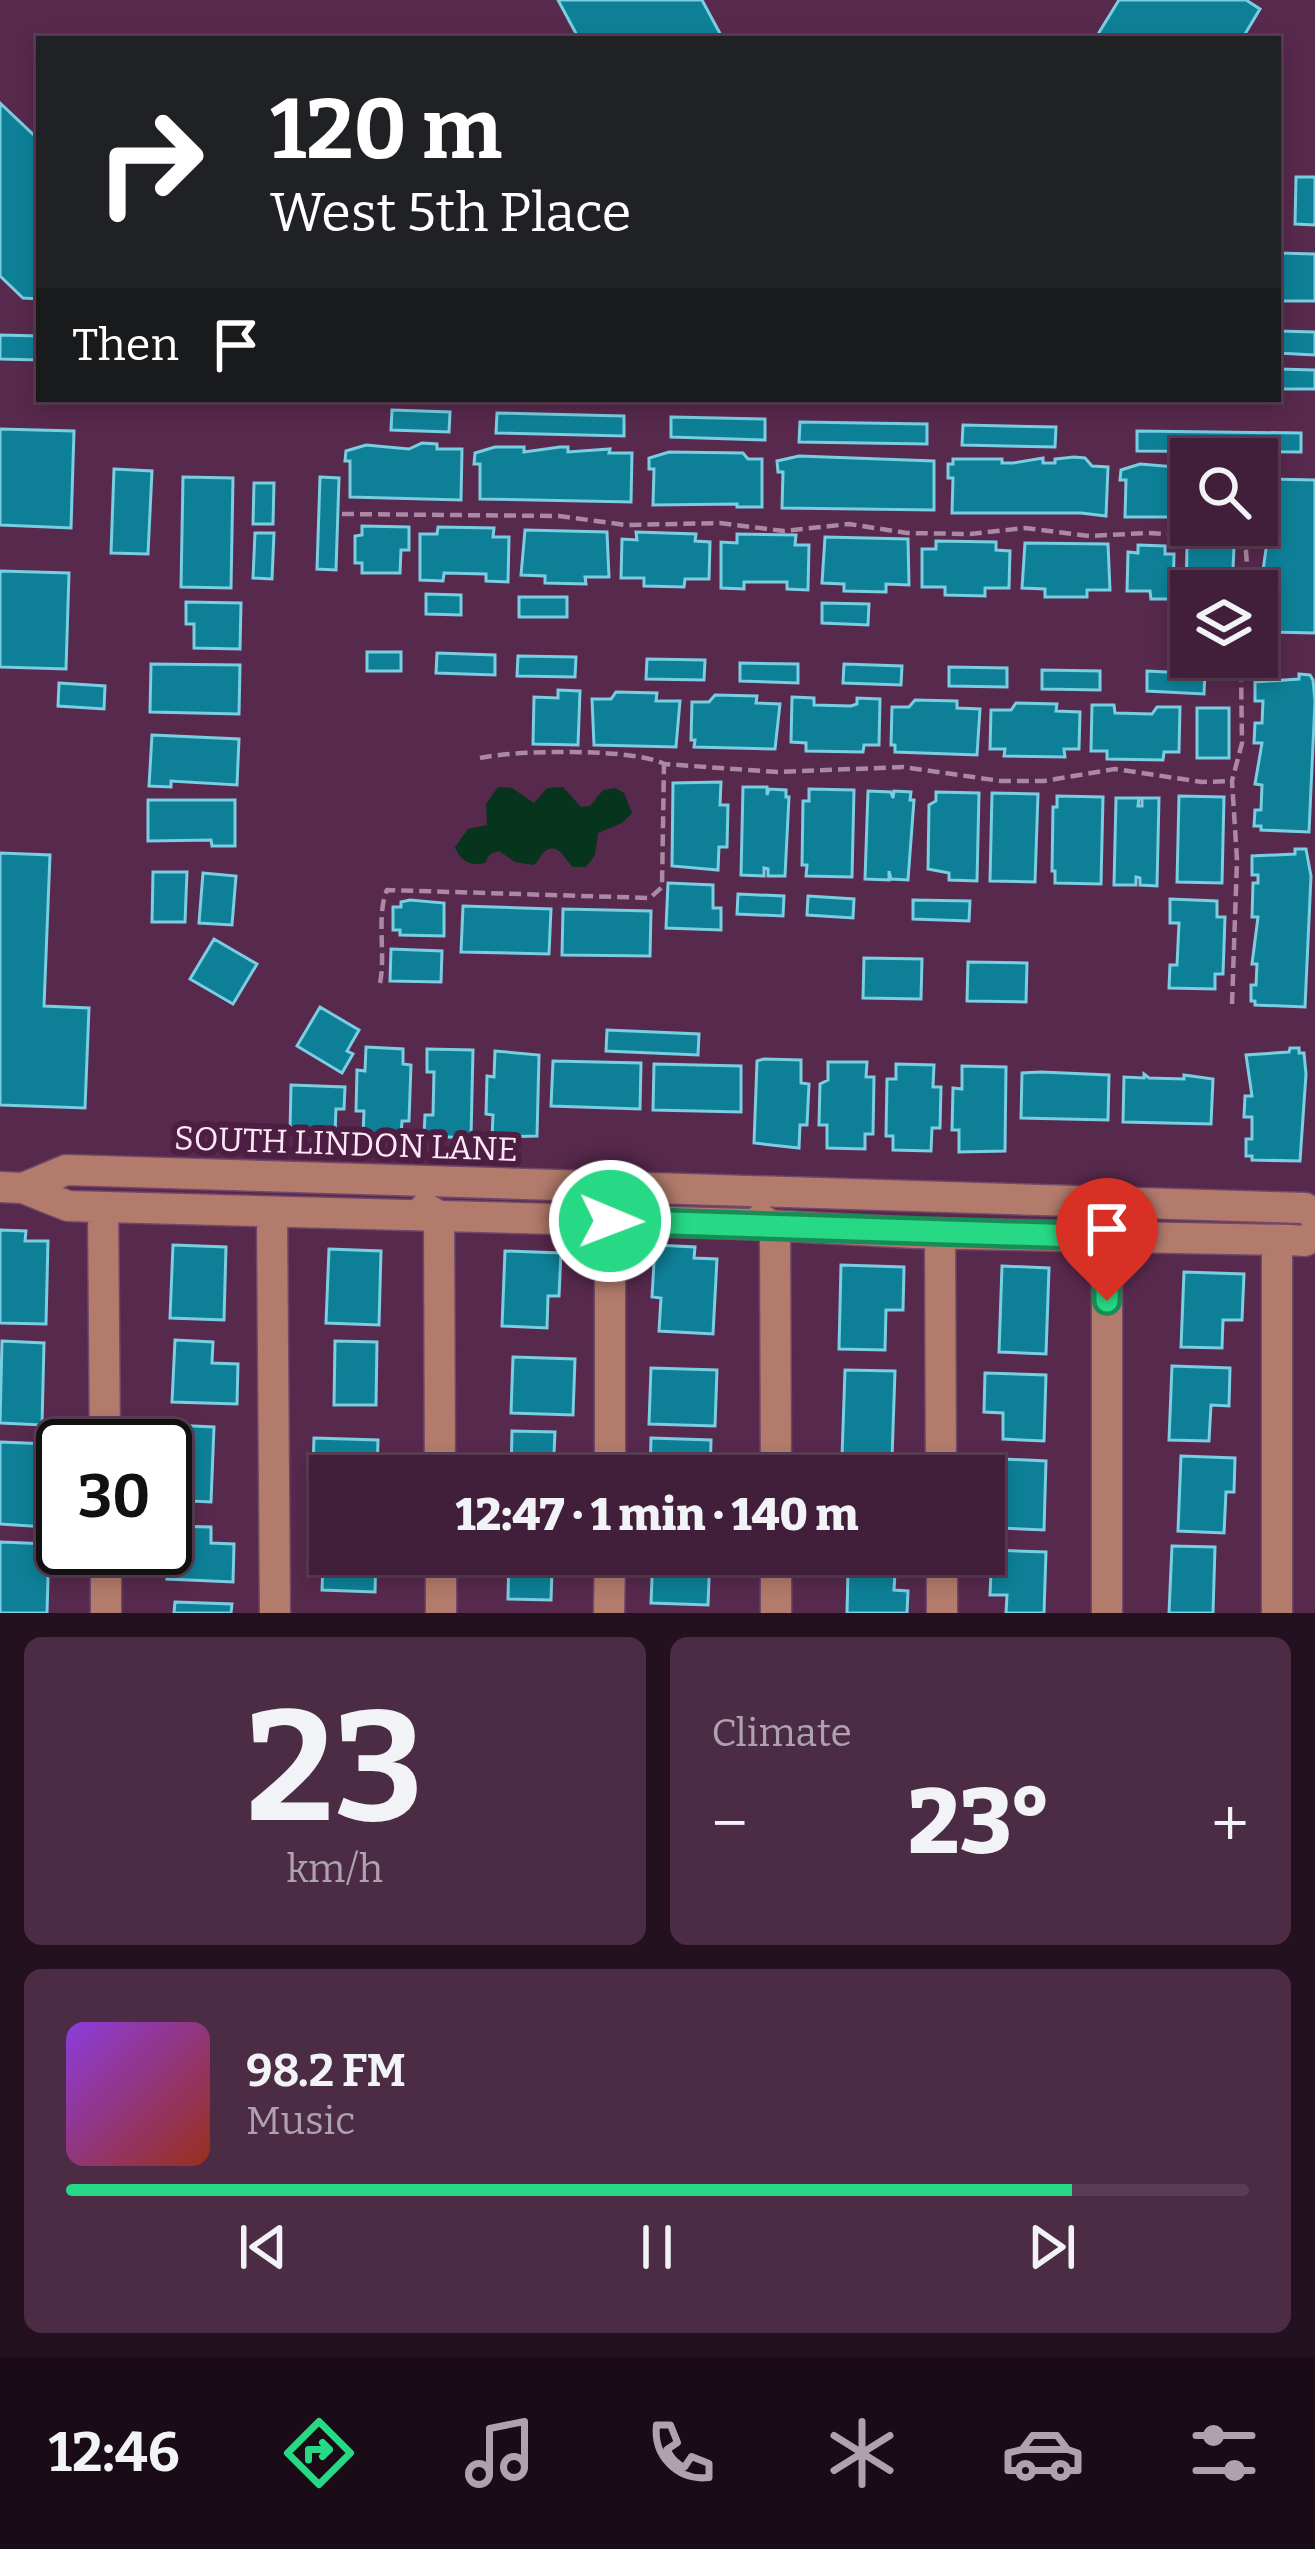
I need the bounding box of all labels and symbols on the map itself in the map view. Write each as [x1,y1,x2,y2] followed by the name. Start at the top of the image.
[173,1118,519,1170] street label: SOUTH LINDON LANE
[547,1158,673,1284] position arrow
[1056,1178,1158,1301] pin
[36,1419,192,1575] speed limit sign: 30

